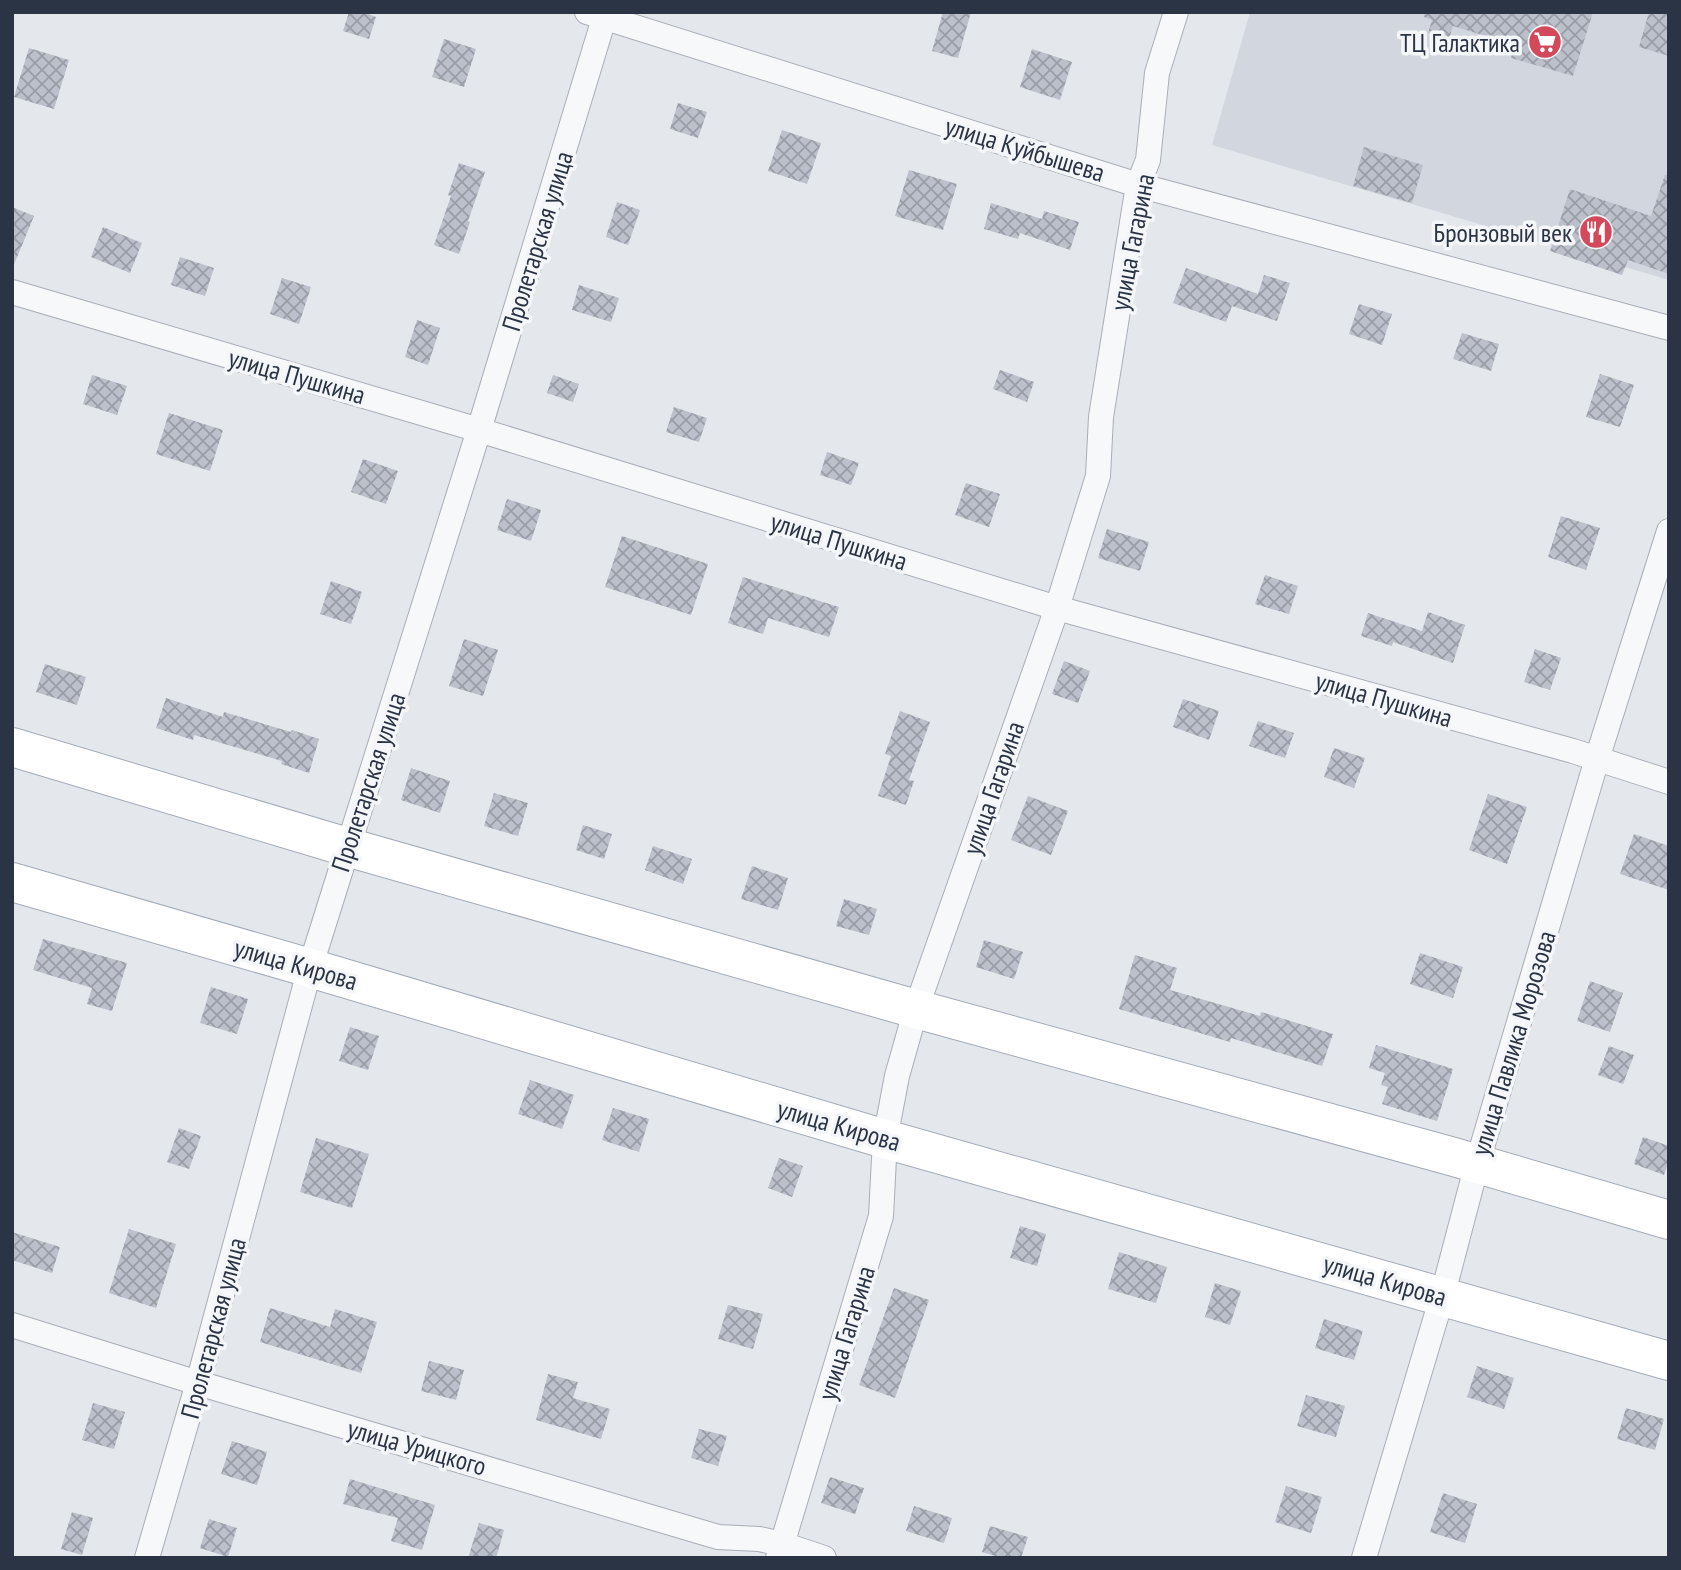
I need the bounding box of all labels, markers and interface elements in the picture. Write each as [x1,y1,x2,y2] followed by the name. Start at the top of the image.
[1526,23,1564,61] supermarket icon: ТЦ Галактика
[1400,26,1520,59] place label: ТЦ Галактика
[941,109,1109,189] street label: улица Куйбышева
[494,147,580,335] street label: Пролетарская улица
[1103,171,1161,313] street label: улица Гагарина
[1577,213,1615,251] restaurant icon: Бронзовый век
[1434,216,1572,249] place label: Бронзовый век
[225,341,369,411] street label: улица Пушкина
[767,505,911,577] street label: улица Пушкина
[1312,664,1456,734] street label: улица Пушкина
[324,688,412,876] street label: Пролетарская улица
[955,717,1031,859] street label: улица Гагарина
[1463,927,1563,1159] street label: улица Павлика Морозова
[231,931,361,997] street label: улица Кирова
[774,1092,904,1158] street label: улица Кирова
[173,1234,253,1422] street label: Пролетарская улица
[1320,1247,1450,1313] street label: улица Кирова
[810,1262,882,1404] street label: улица Гагарина
[344,1411,490,1483] street label: улица Урицкого

